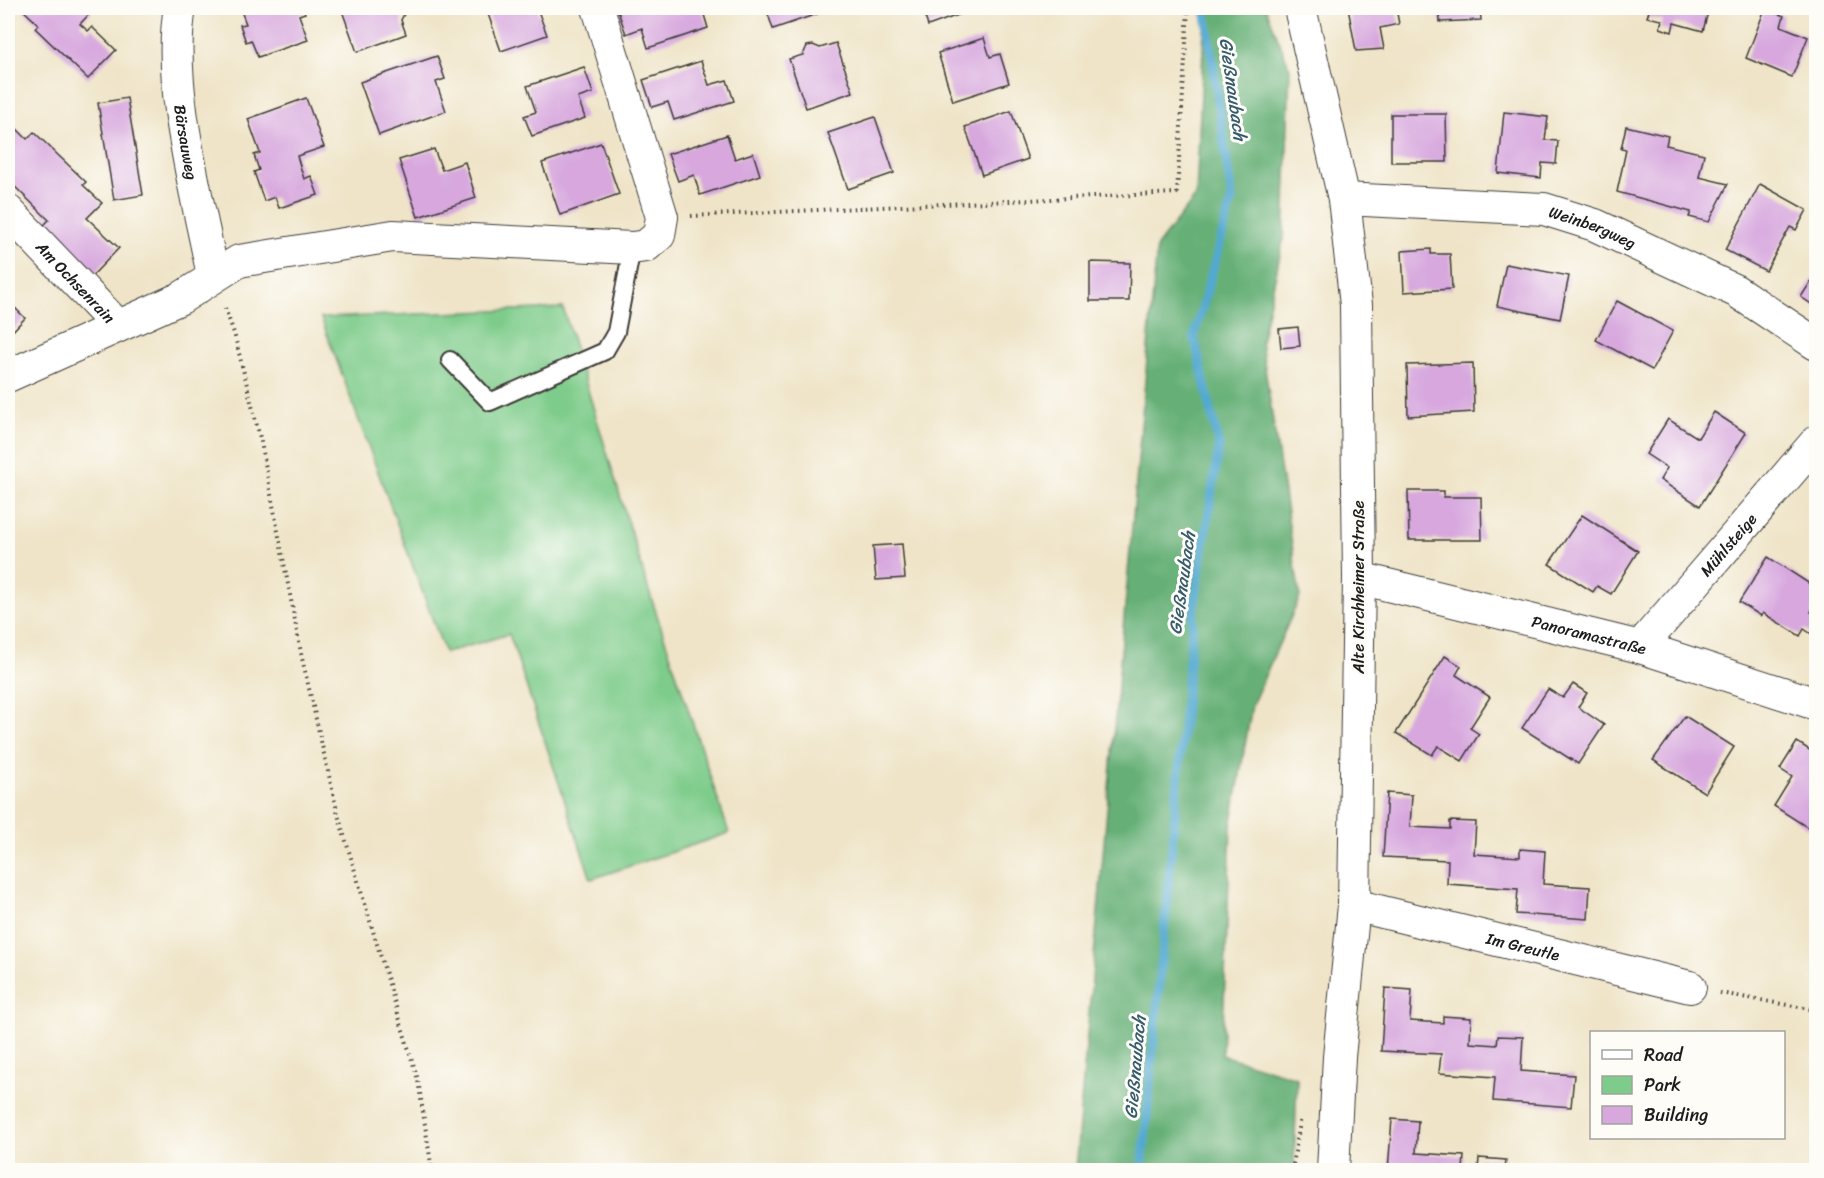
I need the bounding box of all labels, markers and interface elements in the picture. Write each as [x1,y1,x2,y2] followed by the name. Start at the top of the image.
[1210,36,1256,144] water label: Gießnaubach
[166,103,207,182] street label: Bärsauweg
[1545,197,1641,257] street label: Weinbergweg
[28,233,123,330] street label: Am Ochsenrain
[1344,500,1373,675] street label: Alte Kirchheimer Straße
[1692,506,1764,583] street label: Mühlsteige
[1159,528,1205,636] water label: Gießnaubach
[1529,606,1651,663] street label: Panoramastraße
[1482,923,1563,969] street label: Im Greutle
[1115,1013,1156,1120] water label: Gießnaubach
[1590,1031,1785,1139] legend
[1644,1039,1684,1071] text: Road
[1644,1069,1681,1101] text: Park
[1644,1099,1708,1131] text: Building

